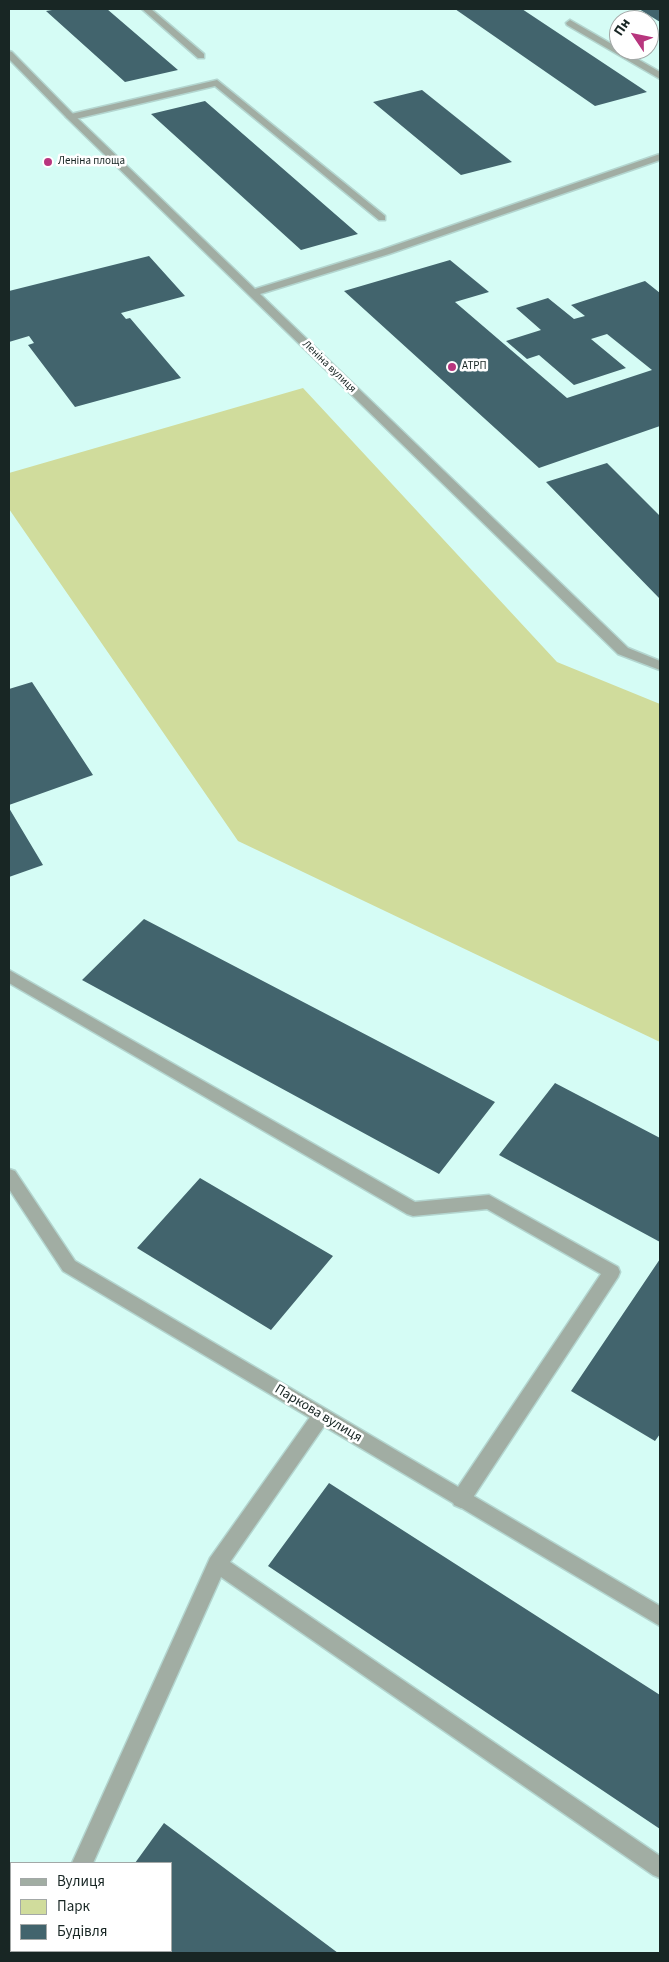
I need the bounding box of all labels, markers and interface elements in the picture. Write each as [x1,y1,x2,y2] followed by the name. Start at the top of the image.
[609,10,659,60] north arrow
[609,14,636,40] text: Пн
[58,155,125,169] place label: Леніна площа
[42,156,54,168] marker: Леніна площа
[299,338,359,396] street label: Леніна вулиця
[462,360,487,374] place label: АТРП
[446,361,458,373] marker: АТРП
[271,1381,365,1447] street label: Паркова вулиця
[10,1862,172,1952] legend
[57,1871,105,1892] text: Вулиця
[57,1896,90,1917] text: Парк
[57,1921,107,1942] text: Будівля

